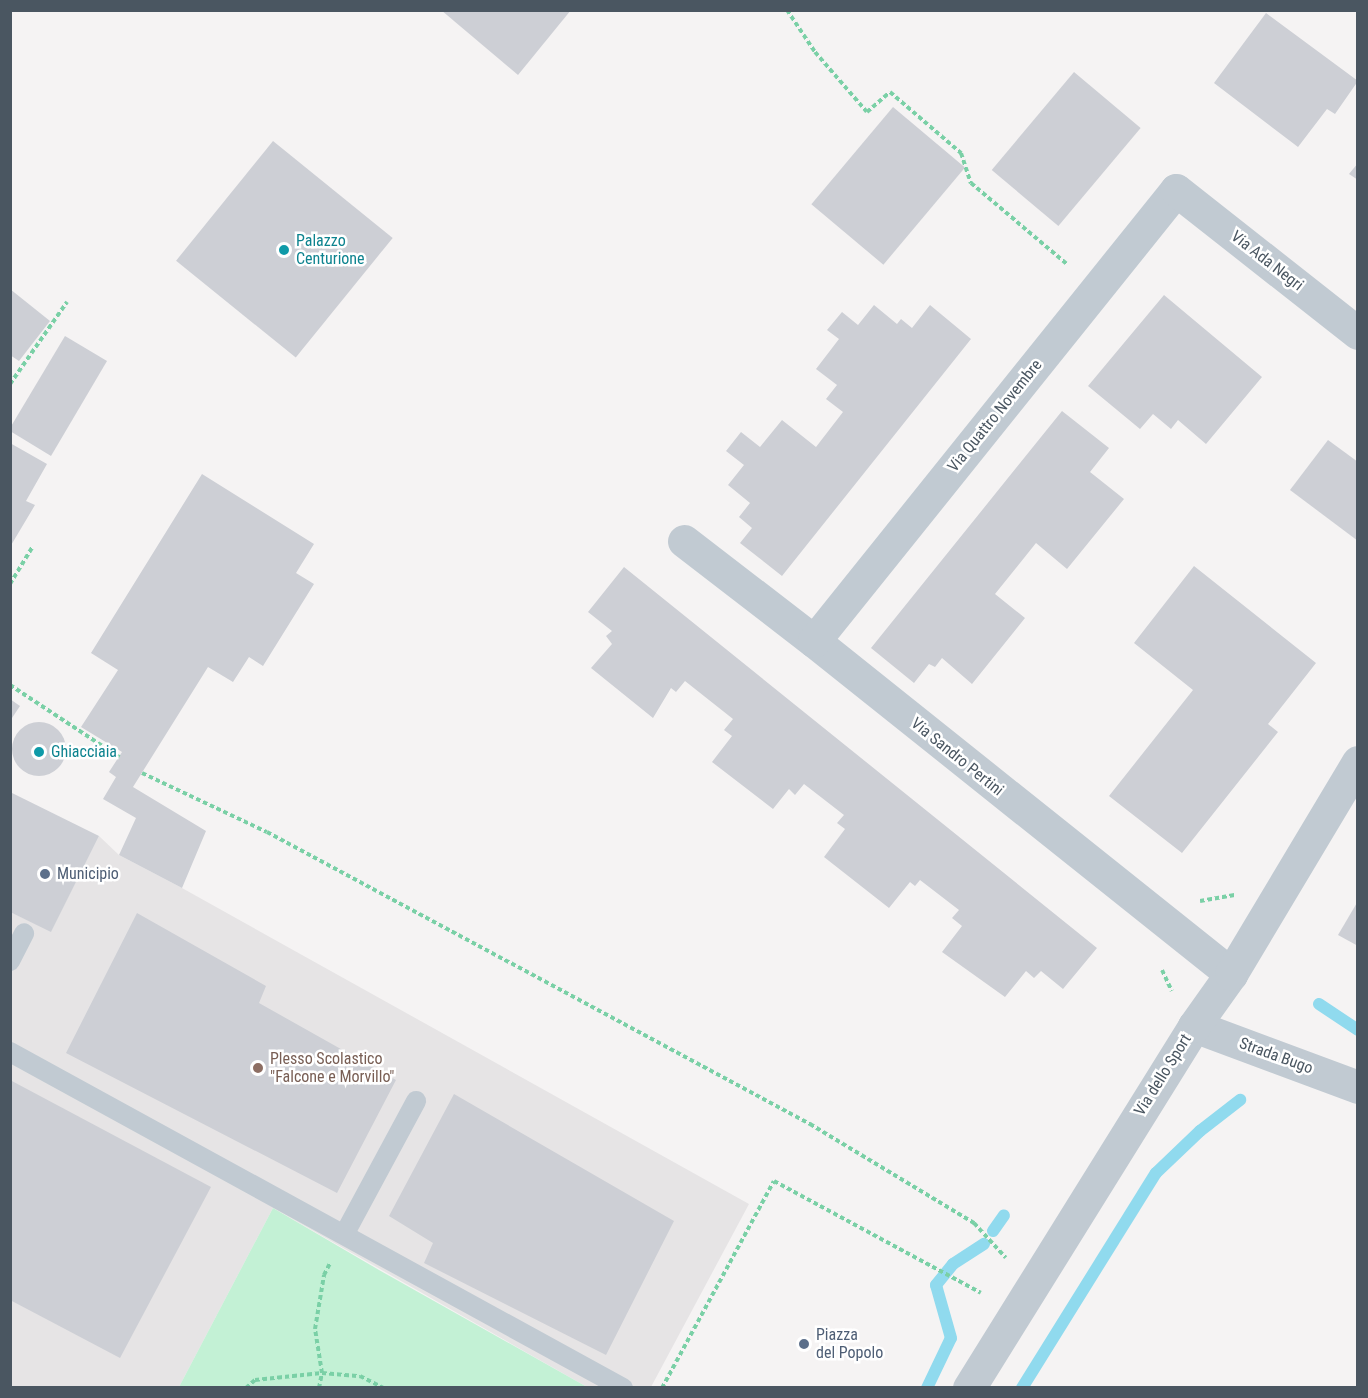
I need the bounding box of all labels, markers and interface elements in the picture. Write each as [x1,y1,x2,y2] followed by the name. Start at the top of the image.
[1227,227,1307,295] street label: Via Ada Negri
[296,231,365,269] place label: Palazzo Centurione
[277,243,291,257] marker: Palazzo Centurione
[944,356,1046,476] street label: Via Quattro Novembre
[907,714,1007,800] street label: Via Sandro Pertini
[51,742,117,762] place label: Ghiacciaia
[32,745,46,759] marker: Ghiacciaia
[57,864,119,884] place label: Municipio
[38,867,52,881] marker: Municipio
[1130,1031,1196,1119] street label: Via dello Sport
[1237,1034,1315,1078] street label: Strada Bugo
[270,1049,394,1087] place label: Plesso Scolastico "Falcone e Morvillo"
[251,1061,265,1075] marker: Plesso Scolastico "Falcone e Morvillo"
[816,1325,883,1363] place label: Piazza del Popolo
[797,1337,811,1351] marker: Piazza del Popolo

